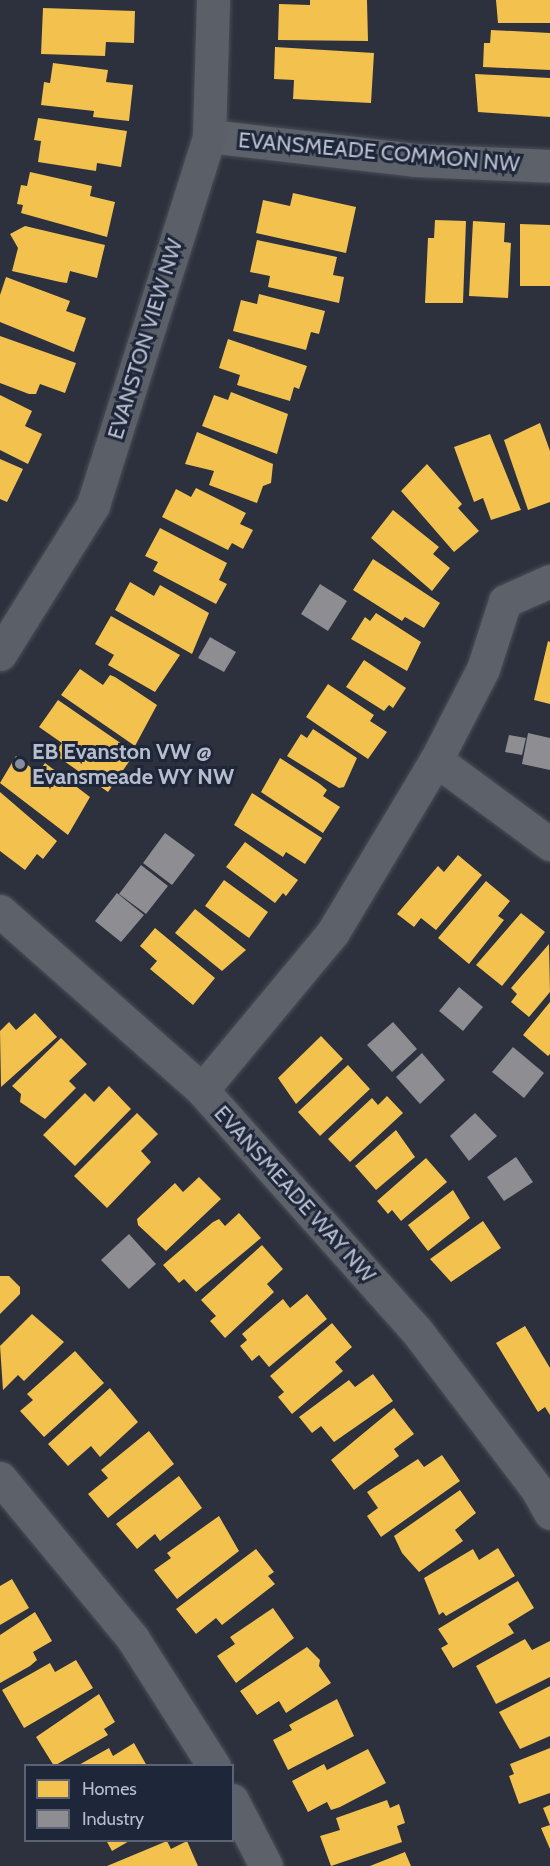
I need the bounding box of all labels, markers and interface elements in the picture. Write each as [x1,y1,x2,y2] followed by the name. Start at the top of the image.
[237,127,521,177] street label: EVANSMEADE COMMON NW
[102,236,188,442] street label: EVANSTON VIEW NW
[32,738,234,790] place label: EB Evanston VW @ Evansmeade WY NW
[13,757,27,771] marker: EB Evanston VW @ Evansmeade WY NW
[209,1100,381,1288] street label: EVANSMEADE WAY NW
[24,1764,234,1842] legend
[82,1778,137,1800] text: Homes
[82,1808,144,1830] text: Industry

